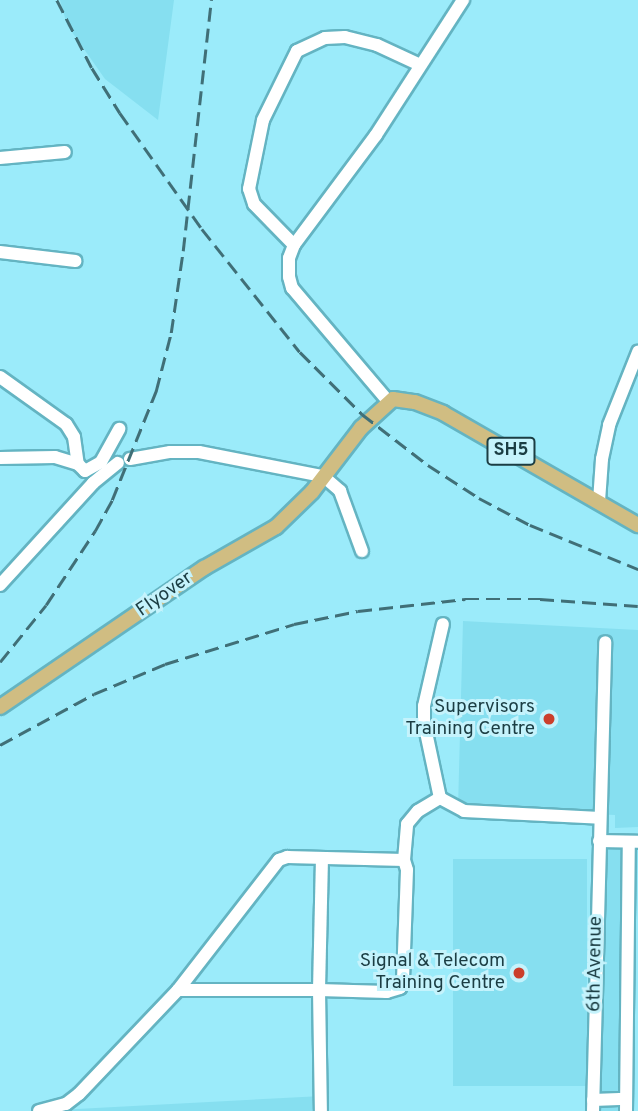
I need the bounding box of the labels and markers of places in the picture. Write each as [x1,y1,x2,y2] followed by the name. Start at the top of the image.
[405,697,535,741] place label: Supervisors Training Centre
[541,711,557,727] marker: Supervisors Training Centre
[359,951,505,995] place label: Signal & Telecom Training Centre
[511,965,527,981] marker: Signal & Telecom Training Centre

